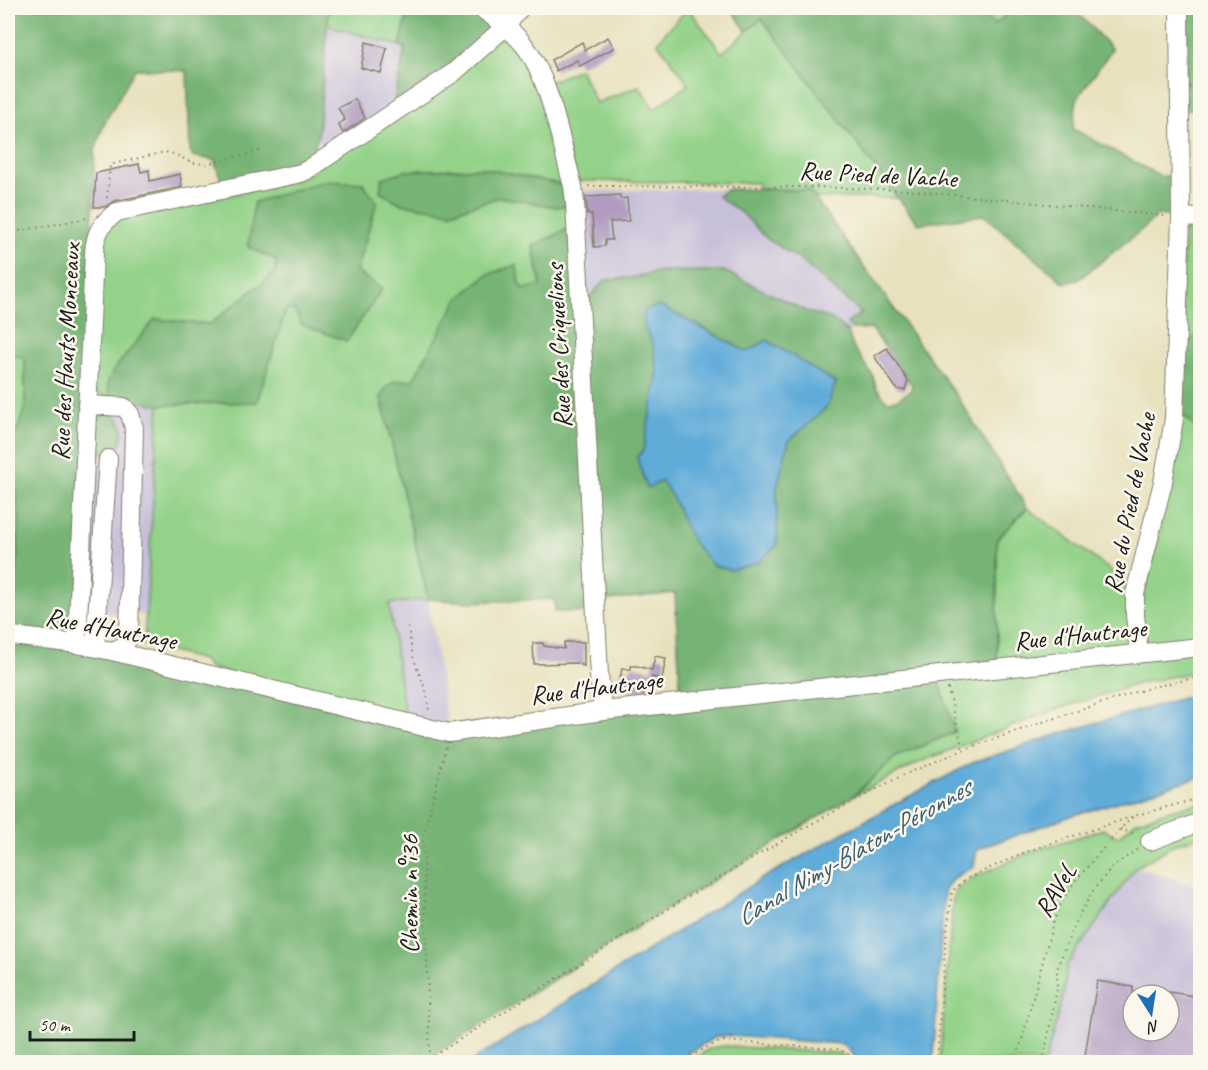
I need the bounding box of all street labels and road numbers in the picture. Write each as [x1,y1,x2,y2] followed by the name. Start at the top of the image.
[798,154,960,195] street label: Rue Pied de Vache
[43,241,88,461] street label: Rue des Hauts Monceaux
[538,261,579,429] street label: Rue des Criquelions
[1096,409,1163,596] street label: Rue du Pied de Vache
[43,600,182,658] street label: Rue d'Hautrage
[1012,611,1150,658] street label: Rue d'Hautrage
[528,663,666,712] street label: Rue d'Hautrage
[393,833,426,953] street label: Chemin n°i36
[1027,856,1084,923] street label: RAVeL

